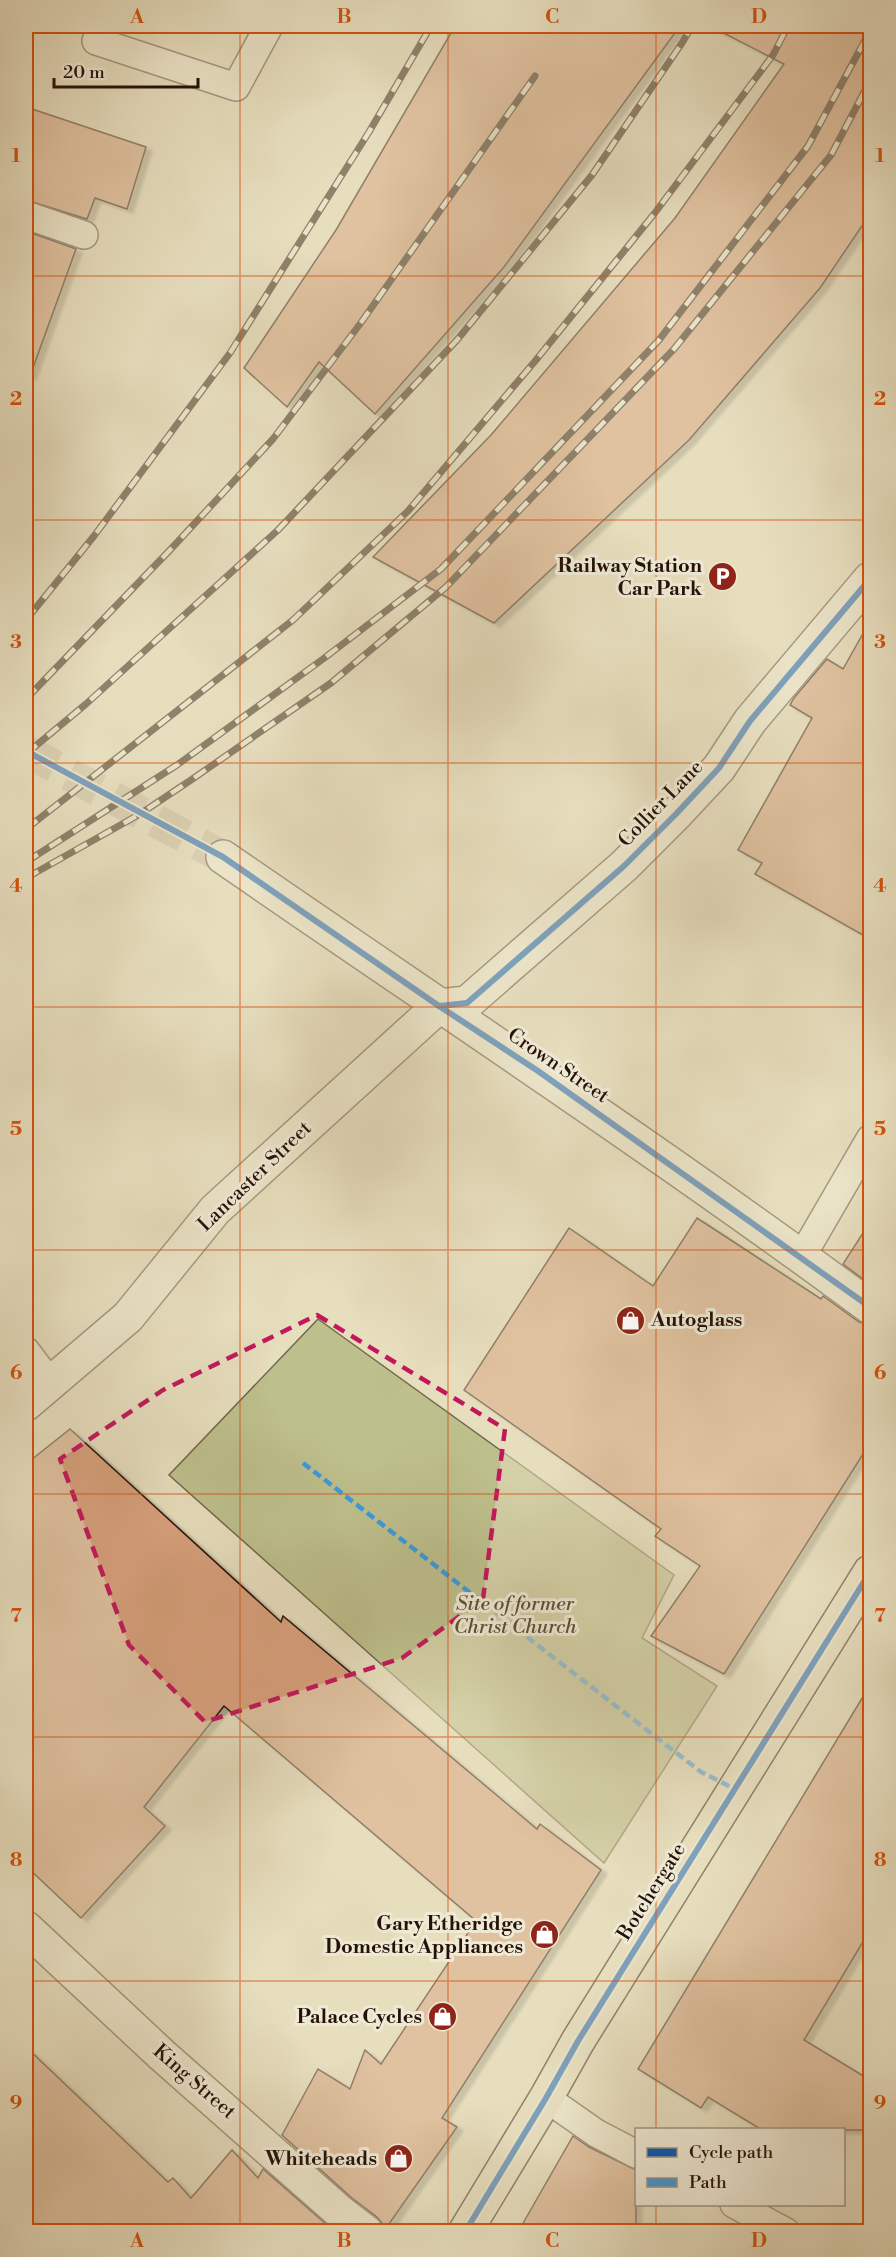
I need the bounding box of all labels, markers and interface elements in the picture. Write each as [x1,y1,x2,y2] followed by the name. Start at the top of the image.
[129,5,145,30] text: A
[336,5,352,30] text: B
[545,5,559,30] text: C
[751,5,767,30] text: D
[54,51,198,89] scale bar
[63,61,105,84] text: 20 m
[11,144,21,169] text: 1
[875,144,885,169] text: 1
[10,387,22,412] text: 2
[874,387,886,412] text: 2
[558,554,703,602] place label: Railway Station Car Park
[707,561,739,593] parking icon: Railway Station Car Park
[10,630,22,655] text: 3
[874,630,886,655] text: 3
[613,755,709,853] street label: Collier Lane
[9,874,23,899] text: 4
[873,874,887,899] text: 4
[502,1023,614,1109] street label: Crown Street
[193,1116,317,1238] street label: Lancaster Street
[10,1117,22,1142] text: 5
[874,1117,886,1142] text: 5
[614,1304,646,1336] shop icon: Autoglass
[650,1308,742,1333] place label: Autoglass
[10,1361,23,1386] text: 6
[874,1361,887,1386] text: 6
[454,1592,577,1640] park label: Site of former Christ Church
[10,1604,22,1629] text: 7
[874,1604,886,1629] text: 7
[612,1839,692,1946] street label: Botchergate
[10,1848,23,1873] text: 8
[874,1848,887,1873] text: 8
[325,1912,523,1960] place label: Gary Etheridge Domestic Appliances
[528,1919,560,1951] shop icon: Gary Etheridge Domestic Appliances
[427,2001,459,2033] shop icon: Palace Cycles
[297,2005,422,2030] place label: Palace Cycles
[147,2039,241,2125] street label: King Street
[10,2091,22,2116] text: 9
[874,2091,886,2116] text: 9
[635,2128,845,2206] legend
[689,2141,773,2164] text: Cycle path
[382,2143,414,2175] shop icon: Whiteheads
[264,2147,377,2172] place label: Whiteheads
[689,2171,727,2194] text: Path
[129,2229,145,2254] text: A
[336,2229,352,2254] text: B
[545,2229,559,2254] text: C
[751,2229,767,2254] text: D

